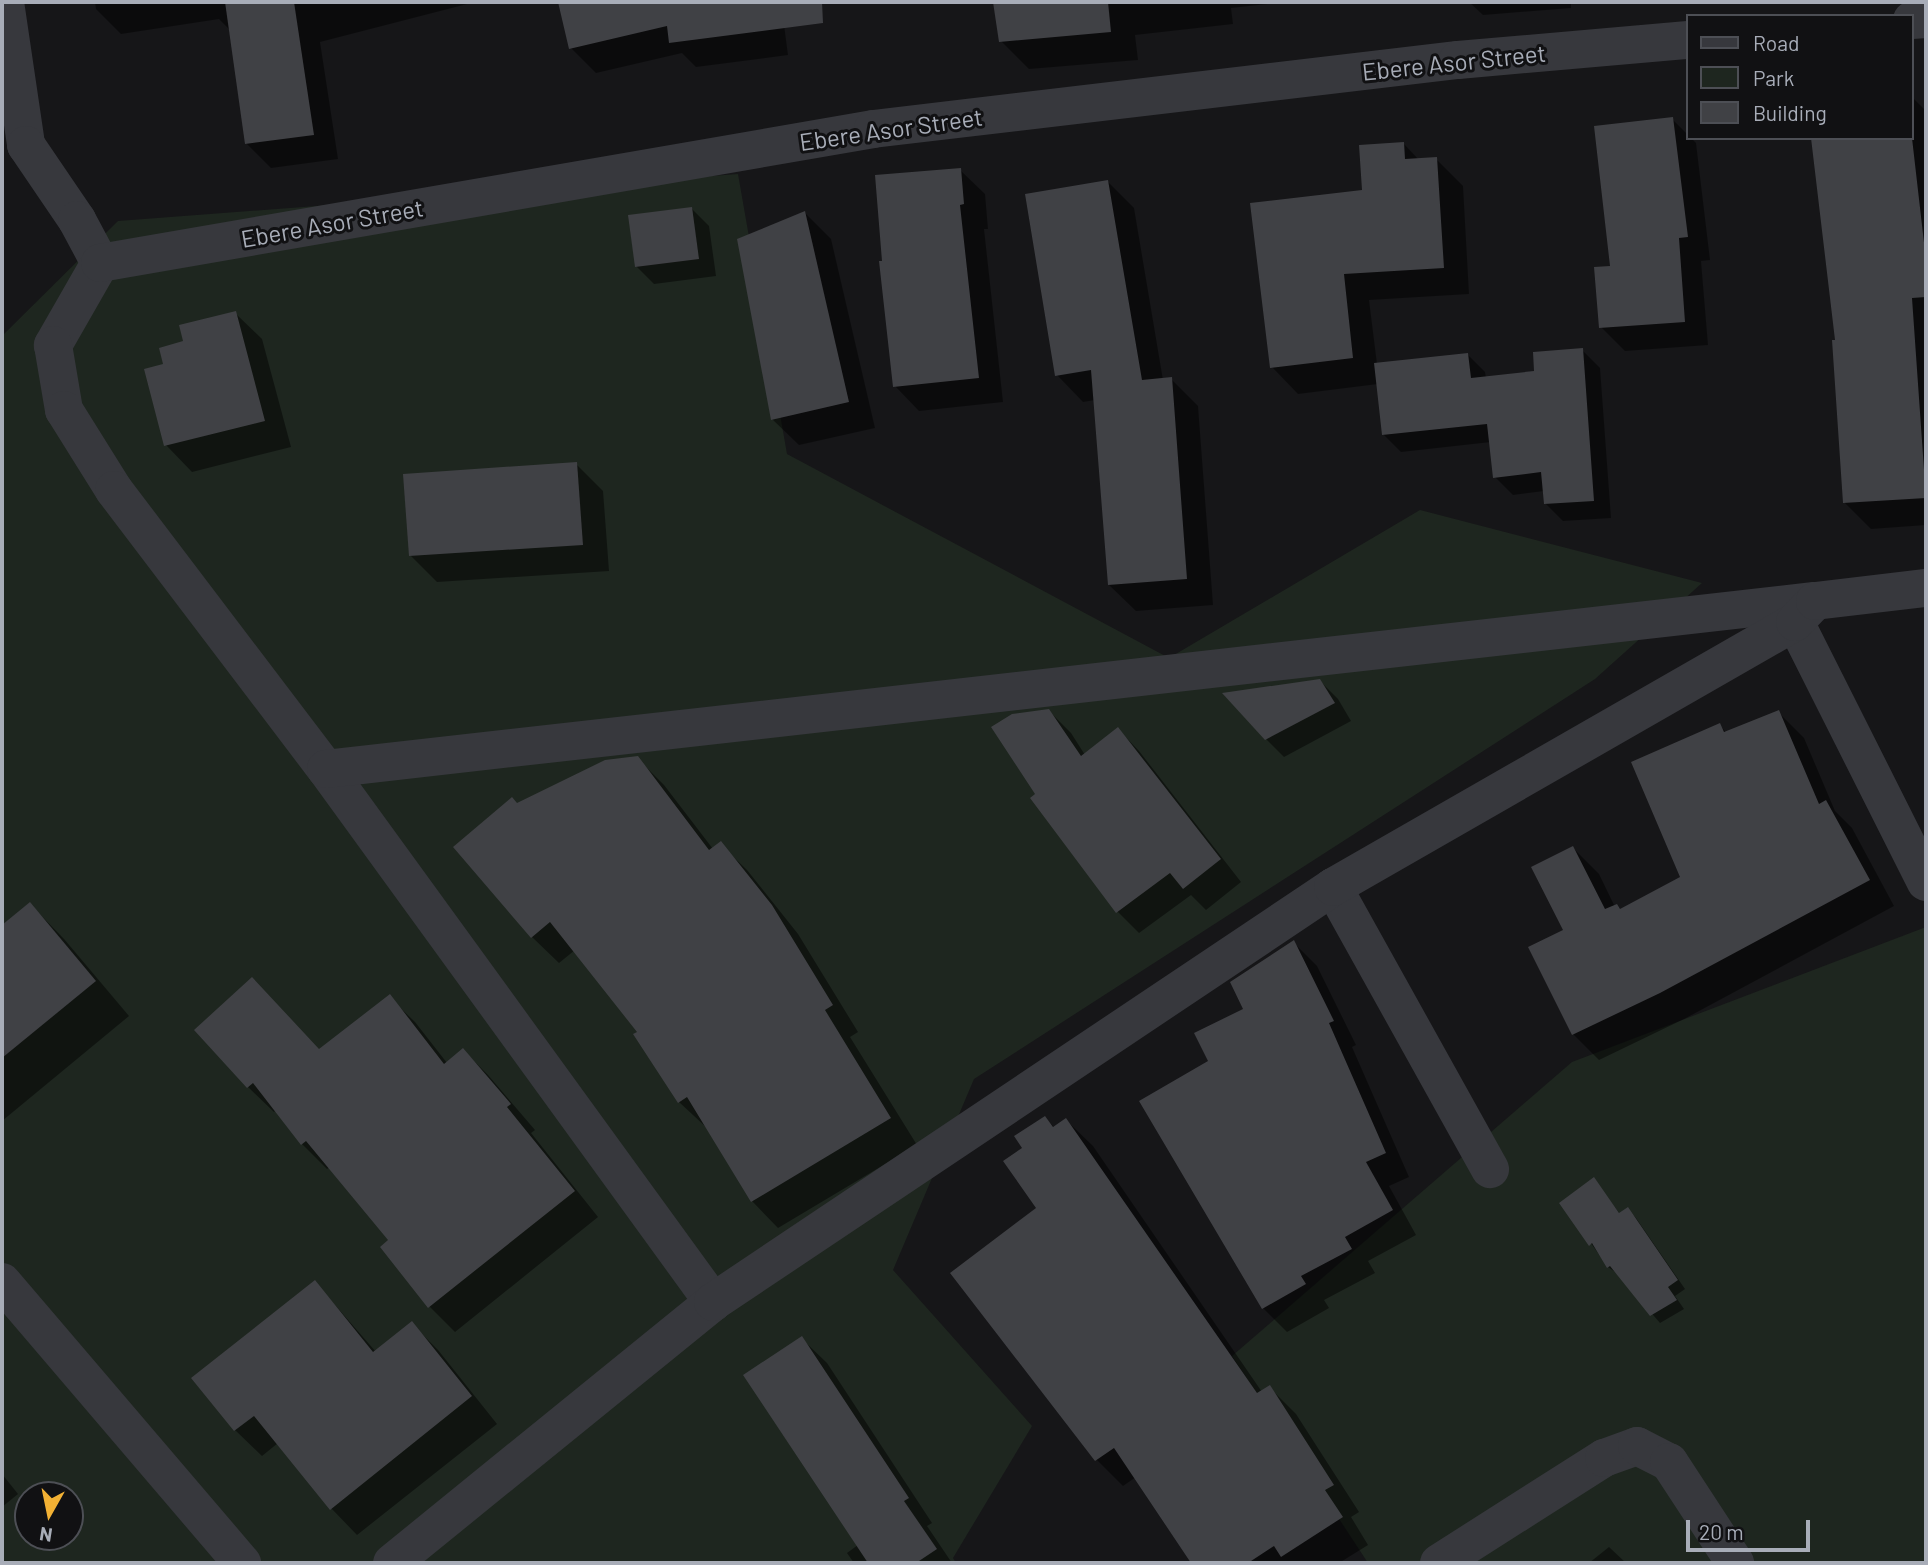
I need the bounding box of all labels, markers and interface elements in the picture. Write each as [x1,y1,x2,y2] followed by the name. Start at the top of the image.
[1686,14,1914,140] legend
[1753,30,1799,55] text: Road
[1361,38,1547,86] street label: Ebere Asor Street
[1753,65,1794,90] text: Park
[1753,100,1827,125] text: Building
[798,102,984,156] street label: Ebere Asor Street
[239,193,425,253] street label: Ebere Asor Street
[14,1481,84,1551] north arrow
[1690,1506,1814,1550] scale bar
[1699,1519,1744,1544] text: 20 m
[38,1523,54,1548] text: N

